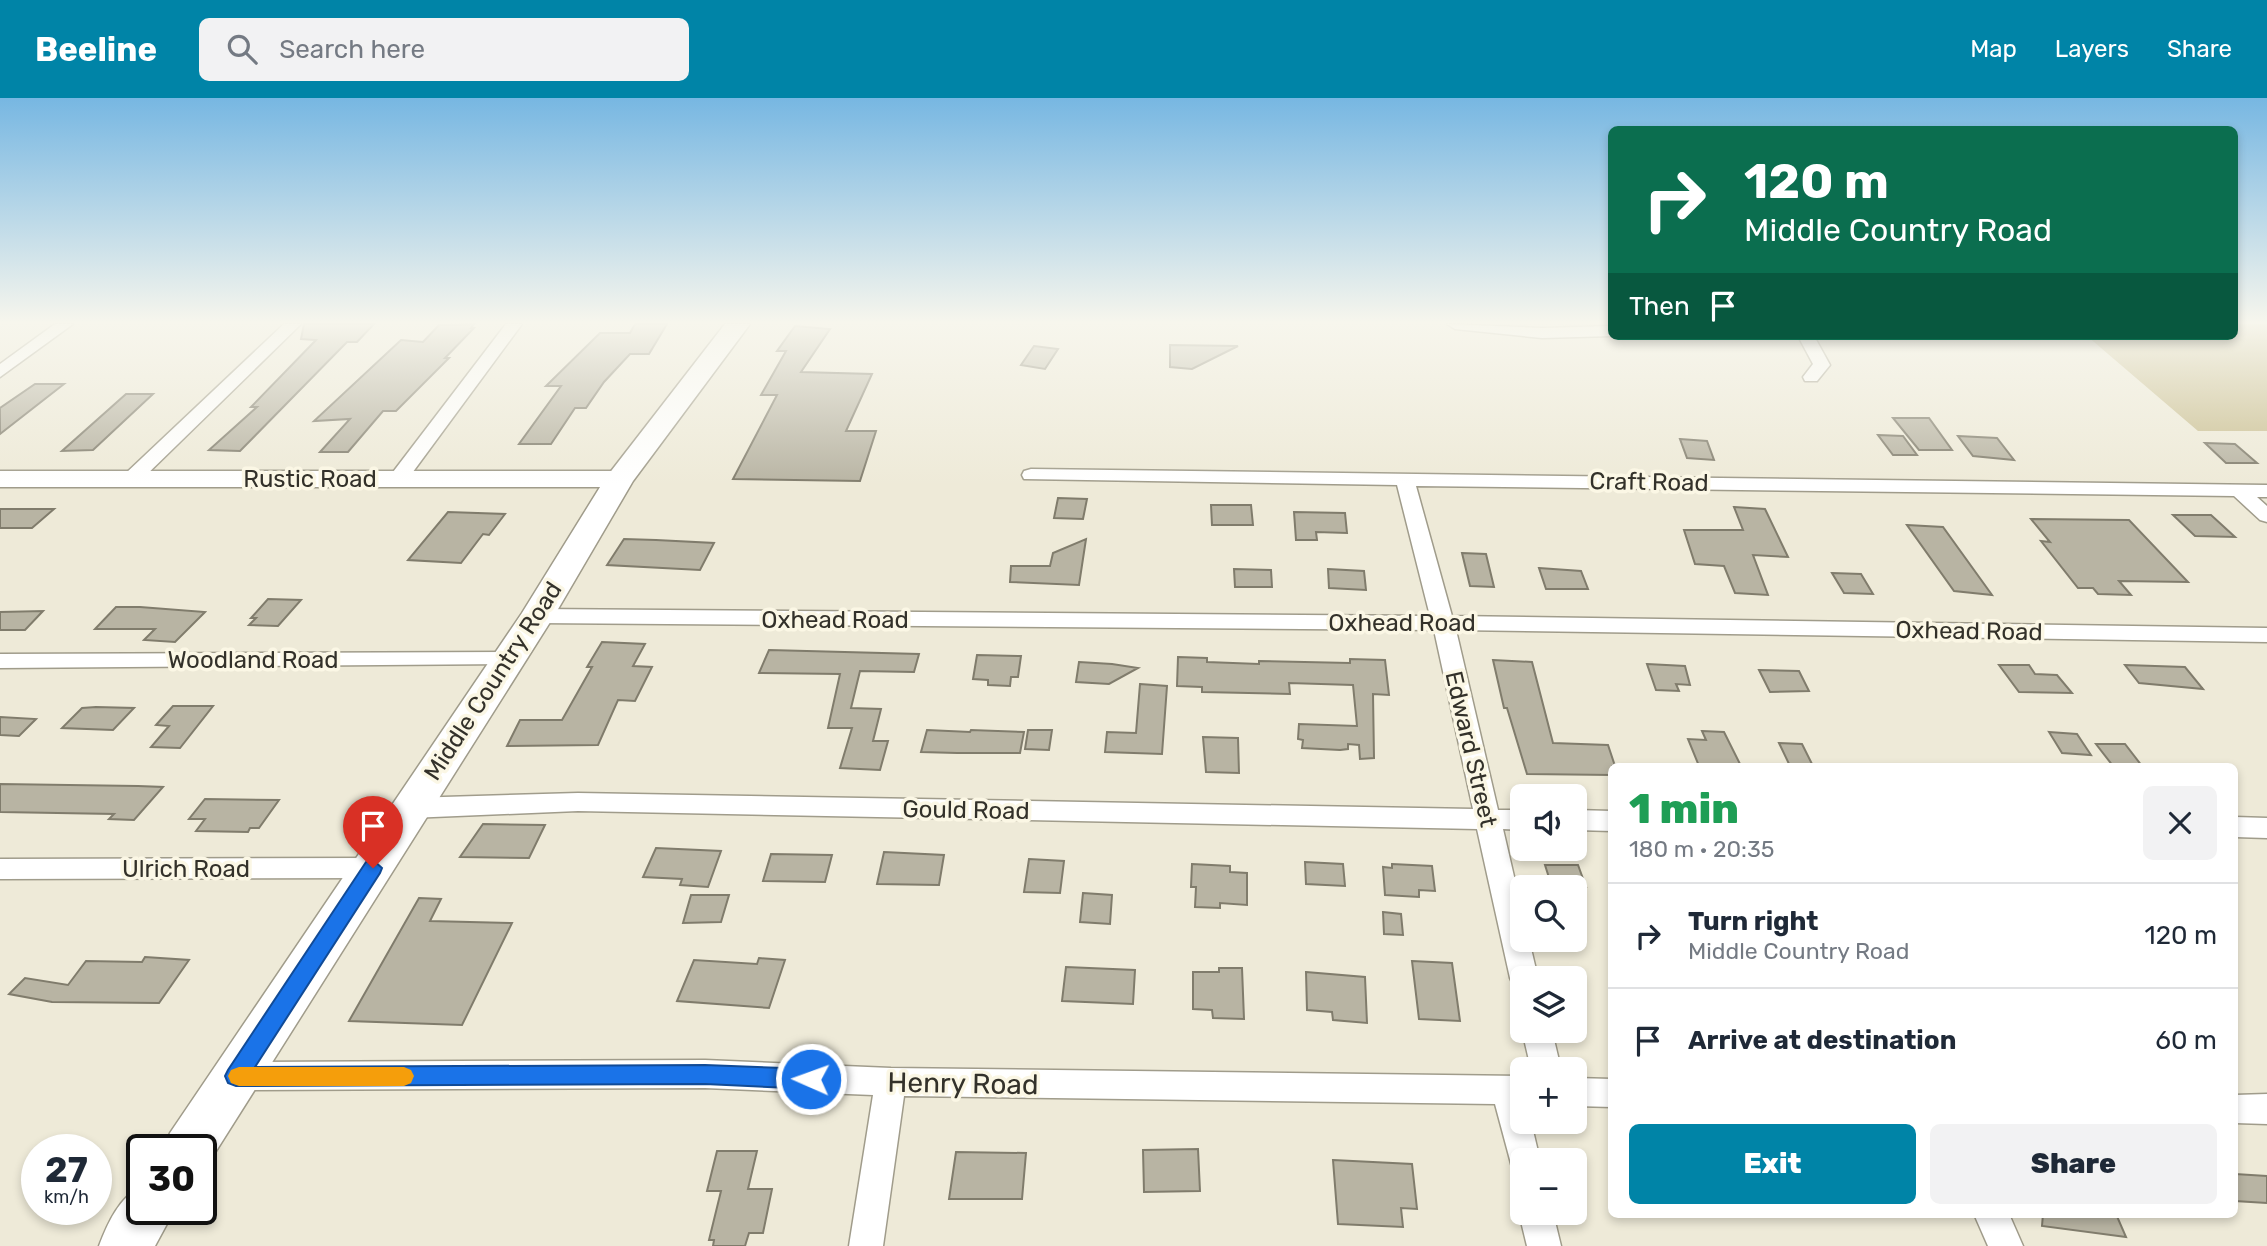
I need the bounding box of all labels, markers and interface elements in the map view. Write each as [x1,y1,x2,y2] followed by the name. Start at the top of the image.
[199,18,689,81] search box
[35,30,157,69] text: Beeline
[223,30,261,68] icon: search
[279,34,425,65] text: Search here
[1970,35,2017,63] text: Map
[2055,35,2129,63] text: Layers
[2167,35,2232,63] text: Share
[1744,152,1889,210] text: 120 m
[1629,154,1720,245] icon: right
[1744,211,2052,249] text: Middle Country Road
[1704,287,1742,325] icon: arrive
[1629,291,1690,322] text: Then
[243,465,377,493] street label: Rustic Road
[1589,467,1709,497] street label: Craft Road
[418,576,568,786] street label: Middle Country Road
[761,606,909,634] street label: Oxhead Road
[1328,609,1476,637] street label: Oxhead Road
[1895,616,2043,646] street label: Oxhead Road
[167,646,339,674] street label: Woodland Road
[1439,668,1503,830] street label: Edward Street
[1510,784,1587,1225] map controls
[1510,784,1587,861] button: sound
[1629,784,1739,834] text: 1 min
[2143,786,2217,860] button: close
[902,795,1030,825] street label: Gould Road
[343,796,403,868] pin
[354,807,392,845] icon: arrive
[1629,835,1775,863] text: 180 m · 20:35
[122,855,250,883] street label: Ulrich Road
[1510,875,1587,952] button: search
[1688,906,1818,937] text: Turn right
[1629,917,1667,955] icon: right
[2145,920,2217,951] text: 120 m
[1688,937,1909,965] text: Middle Country Road
[1510,966,1587,1043] button: layers
[1629,1022,1667,1060] icon: arrive
[1688,1025,1956,1056] text: Arrive at destination
[2155,1025,2217,1056] text: 60 m
[774,1042,848,1116] position arrow
[1510,1057,1587,1134] button: +
[887,1066,1039,1101] street label: Henry Road
[1629,1124,1916,1204] button: Exit
[1930,1124,2217,1204] button: Share
[126,1134,217,1225] speed limit sign: 30
[1510,1148,1587,1225] button: −
[45,1149,88,1191] text: 27
[44,1186,89,1208] text: km/h

